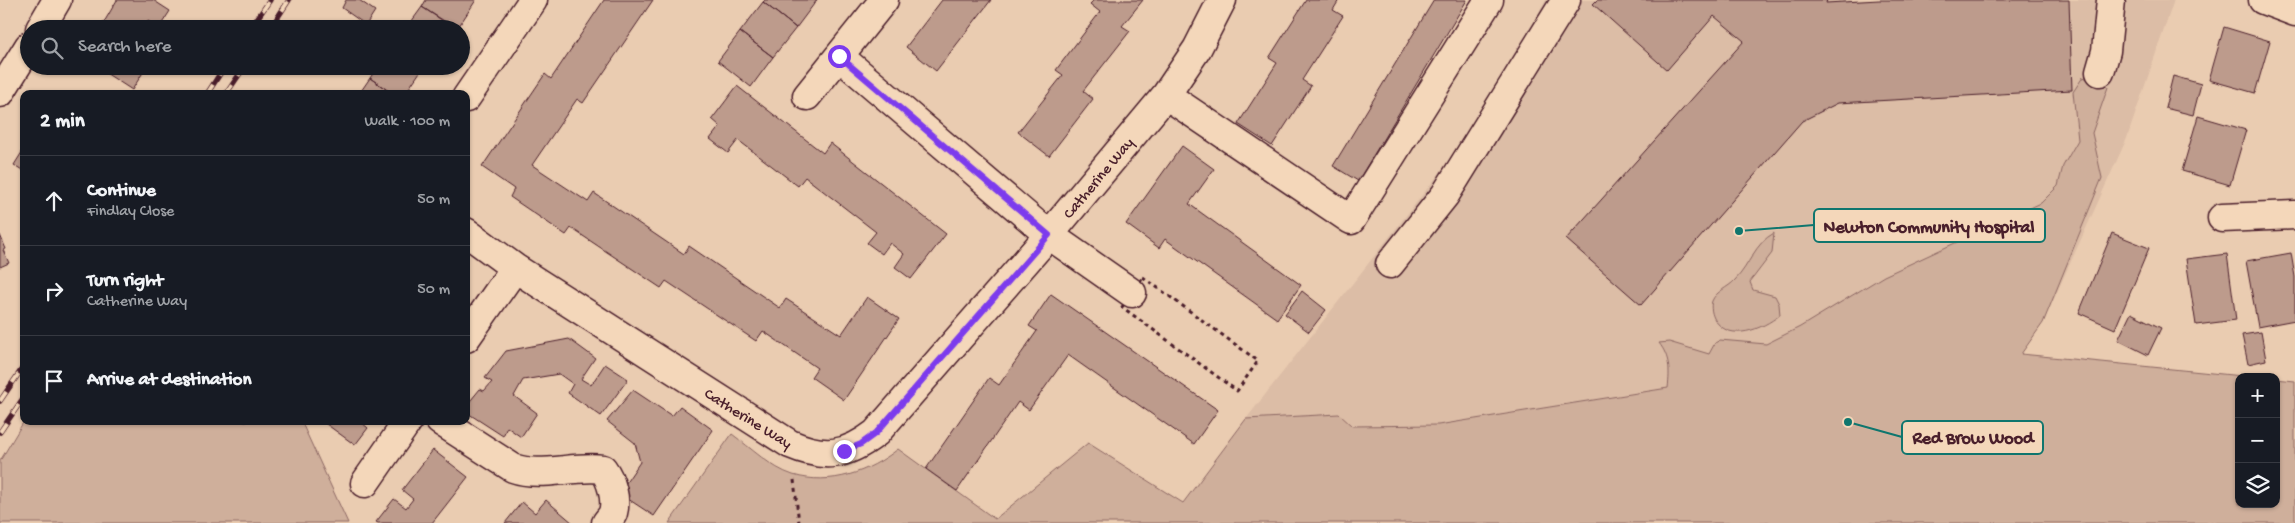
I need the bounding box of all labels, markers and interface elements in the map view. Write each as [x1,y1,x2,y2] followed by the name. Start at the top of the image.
[20,20,470,75] search box
[38,34,66,62] icon: search
[78,36,172,59] text: Search here
[828,45,851,68] route start
[40,110,85,135] text: 2 min
[364,113,450,132] text: Walk · 100 m
[1060,135,1139,224] street label: Catherine Way
[87,180,156,203] text: Continue
[40,187,68,215] icon: ahead
[417,191,450,210] text: 50 m
[87,203,174,222] text: Findlay Close
[1814,209,2045,242] callout: Newton Community Hospital
[1824,218,2034,239] text: Newton Community Hospital
[87,270,163,293] text: Turn right
[40,277,68,305] icon: right
[417,281,450,300] text: 50 m
[87,293,187,312] text: Catherine Way
[40,367,68,395] icon: arrive
[87,369,251,392] text: Arrive at destination
[2235,373,2280,508] map controls
[2235,373,2280,418] button: +
[700,385,795,455] street label: Catherine Way
[2235,418,2280,463] button: −
[1902,421,2043,454] callout: Red Brow Wood
[1911,429,2036,450] text: Red Brow Wood
[833,440,856,463] route end
[2235,463,2280,508] button: layers

